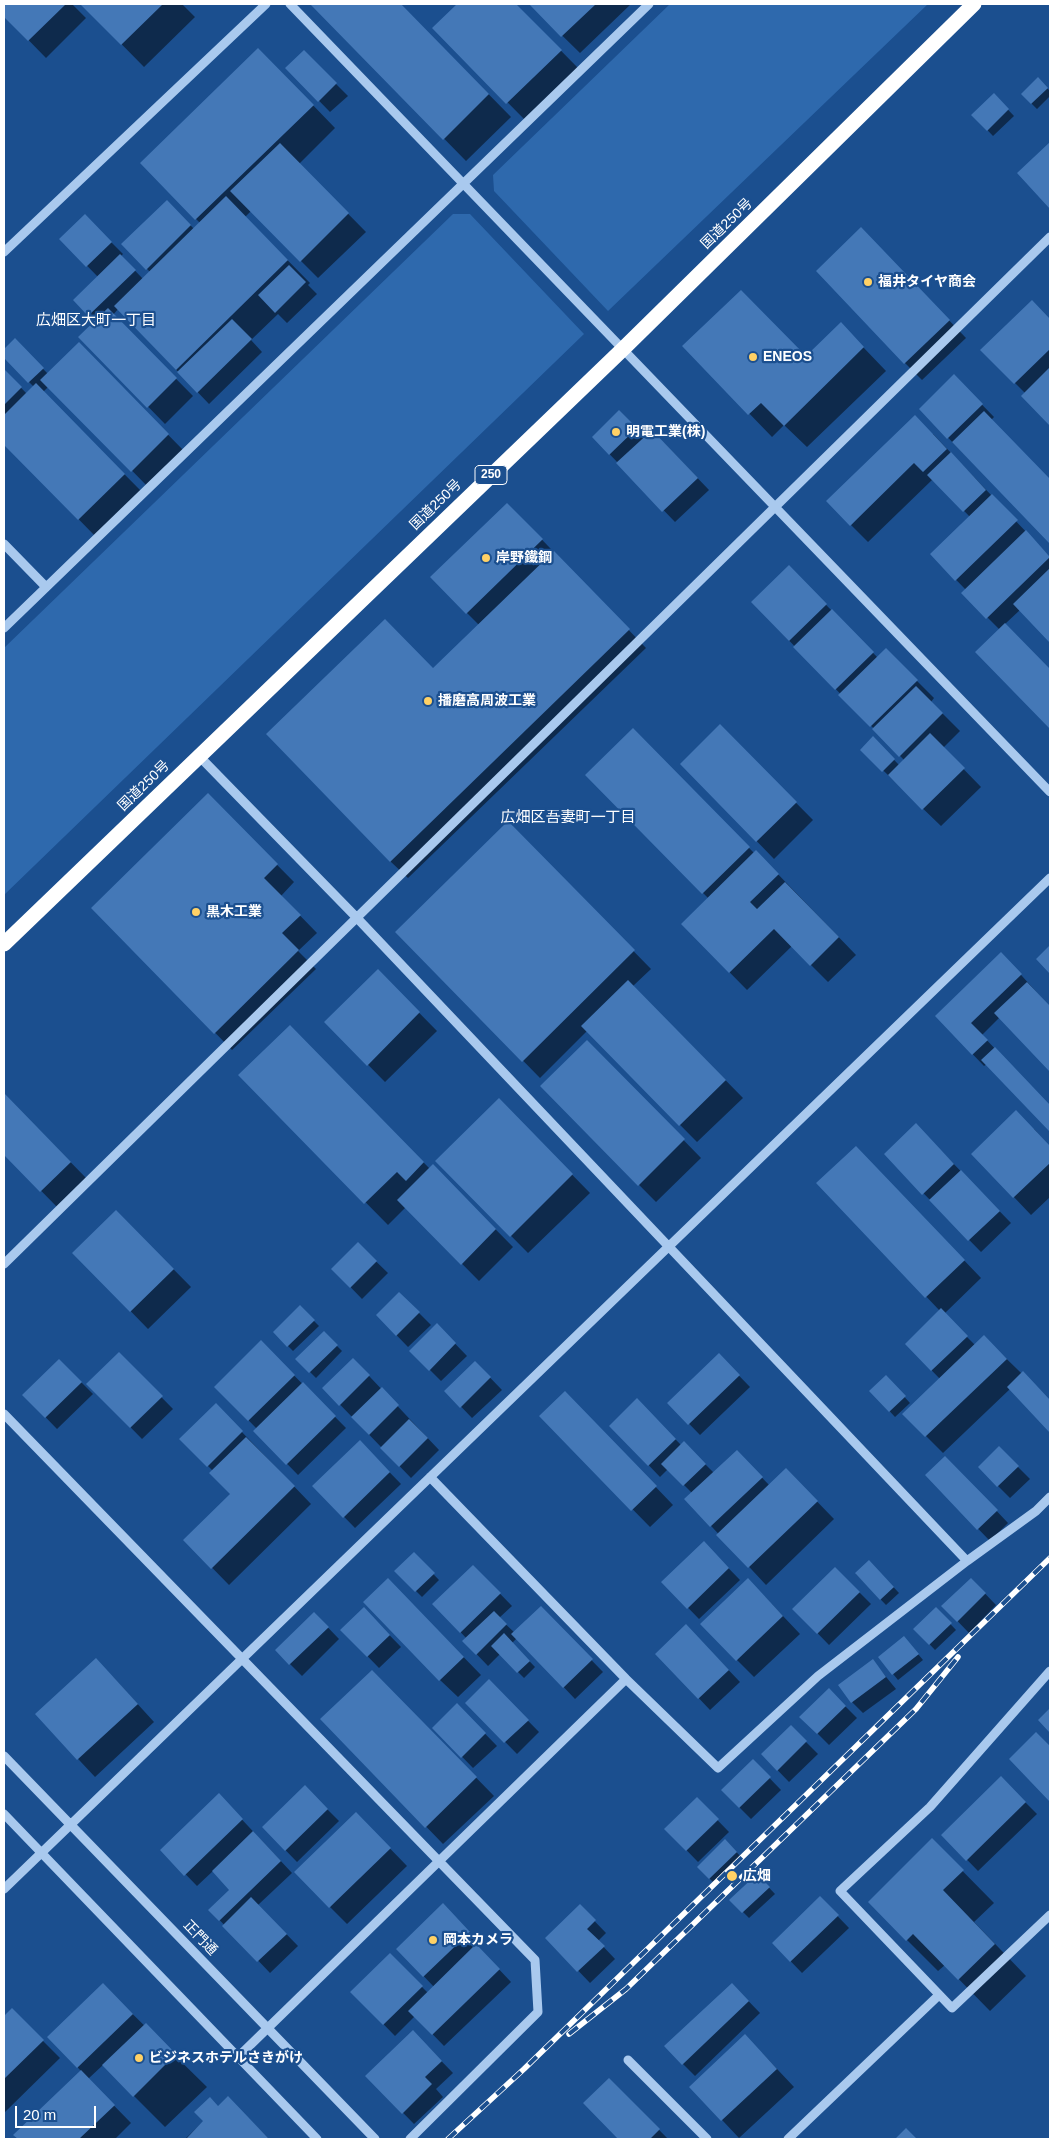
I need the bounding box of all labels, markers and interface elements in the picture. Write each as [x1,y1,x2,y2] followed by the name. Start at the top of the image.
[698,195,756,253] street label: 国道250号
[878,274,976,290] place label: 福井タイヤ商会
[862,276,874,288] marker: 福井タイヤ商会
[36,312,156,330] district label: 広畑区大町一丁目
[763,349,812,365] place label: ENEOS
[747,351,759,363] marker: ENEOS
[626,424,705,440] place label: 明電工業(株)
[610,426,622,438] marker: 明電工業(株)
[475,466,507,484] road number: 250
[407,476,465,534] street label: 国道250号
[496,550,552,566] place label: 岸野鐵鋼
[480,552,492,564] marker: 岸野鐵鋼
[438,693,536,709] place label: 播磨高周波工業
[422,695,434,707] marker: 播磨高周波工業
[115,757,173,815] street label: 国道250号
[501,809,635,827] district label: 広畑区吾妻町一丁目
[206,904,262,920] place label: 黒木工業
[190,906,202,918] marker: 黒木工業
[743,1868,771,1884] place label: 広畑
[725,1869,739,1883] marker: 広畑
[179,1917,221,1959] street label: 正門通
[443,1932,513,1948] place label: 岡本カメラ
[427,1934,439,1946] marker: 岡本カメラ
[149,2050,303,2066] place label: ビジネスホテルさきがけ
[133,2052,145,2064] marker: ビジネスホテルさきがけ
[18,2096,99,2128] scale bar
[23,2106,56,2123] text: 20 m

